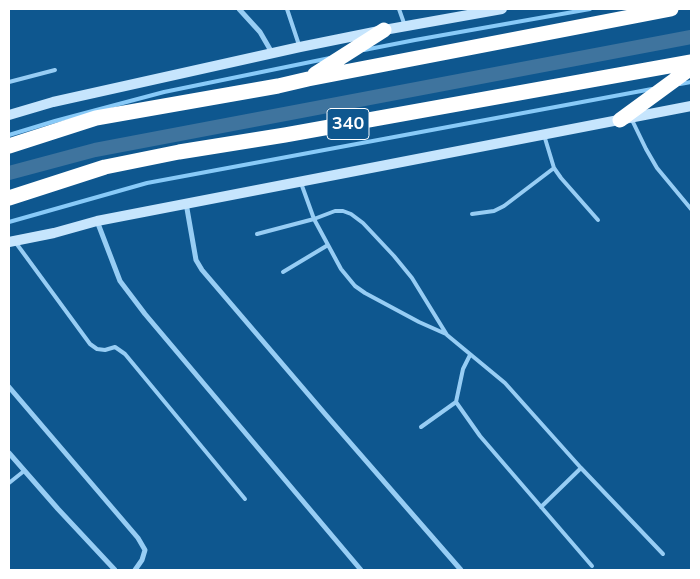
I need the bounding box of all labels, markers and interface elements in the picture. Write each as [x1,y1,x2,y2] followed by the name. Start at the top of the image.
[327,108,369,140] road number: 340

